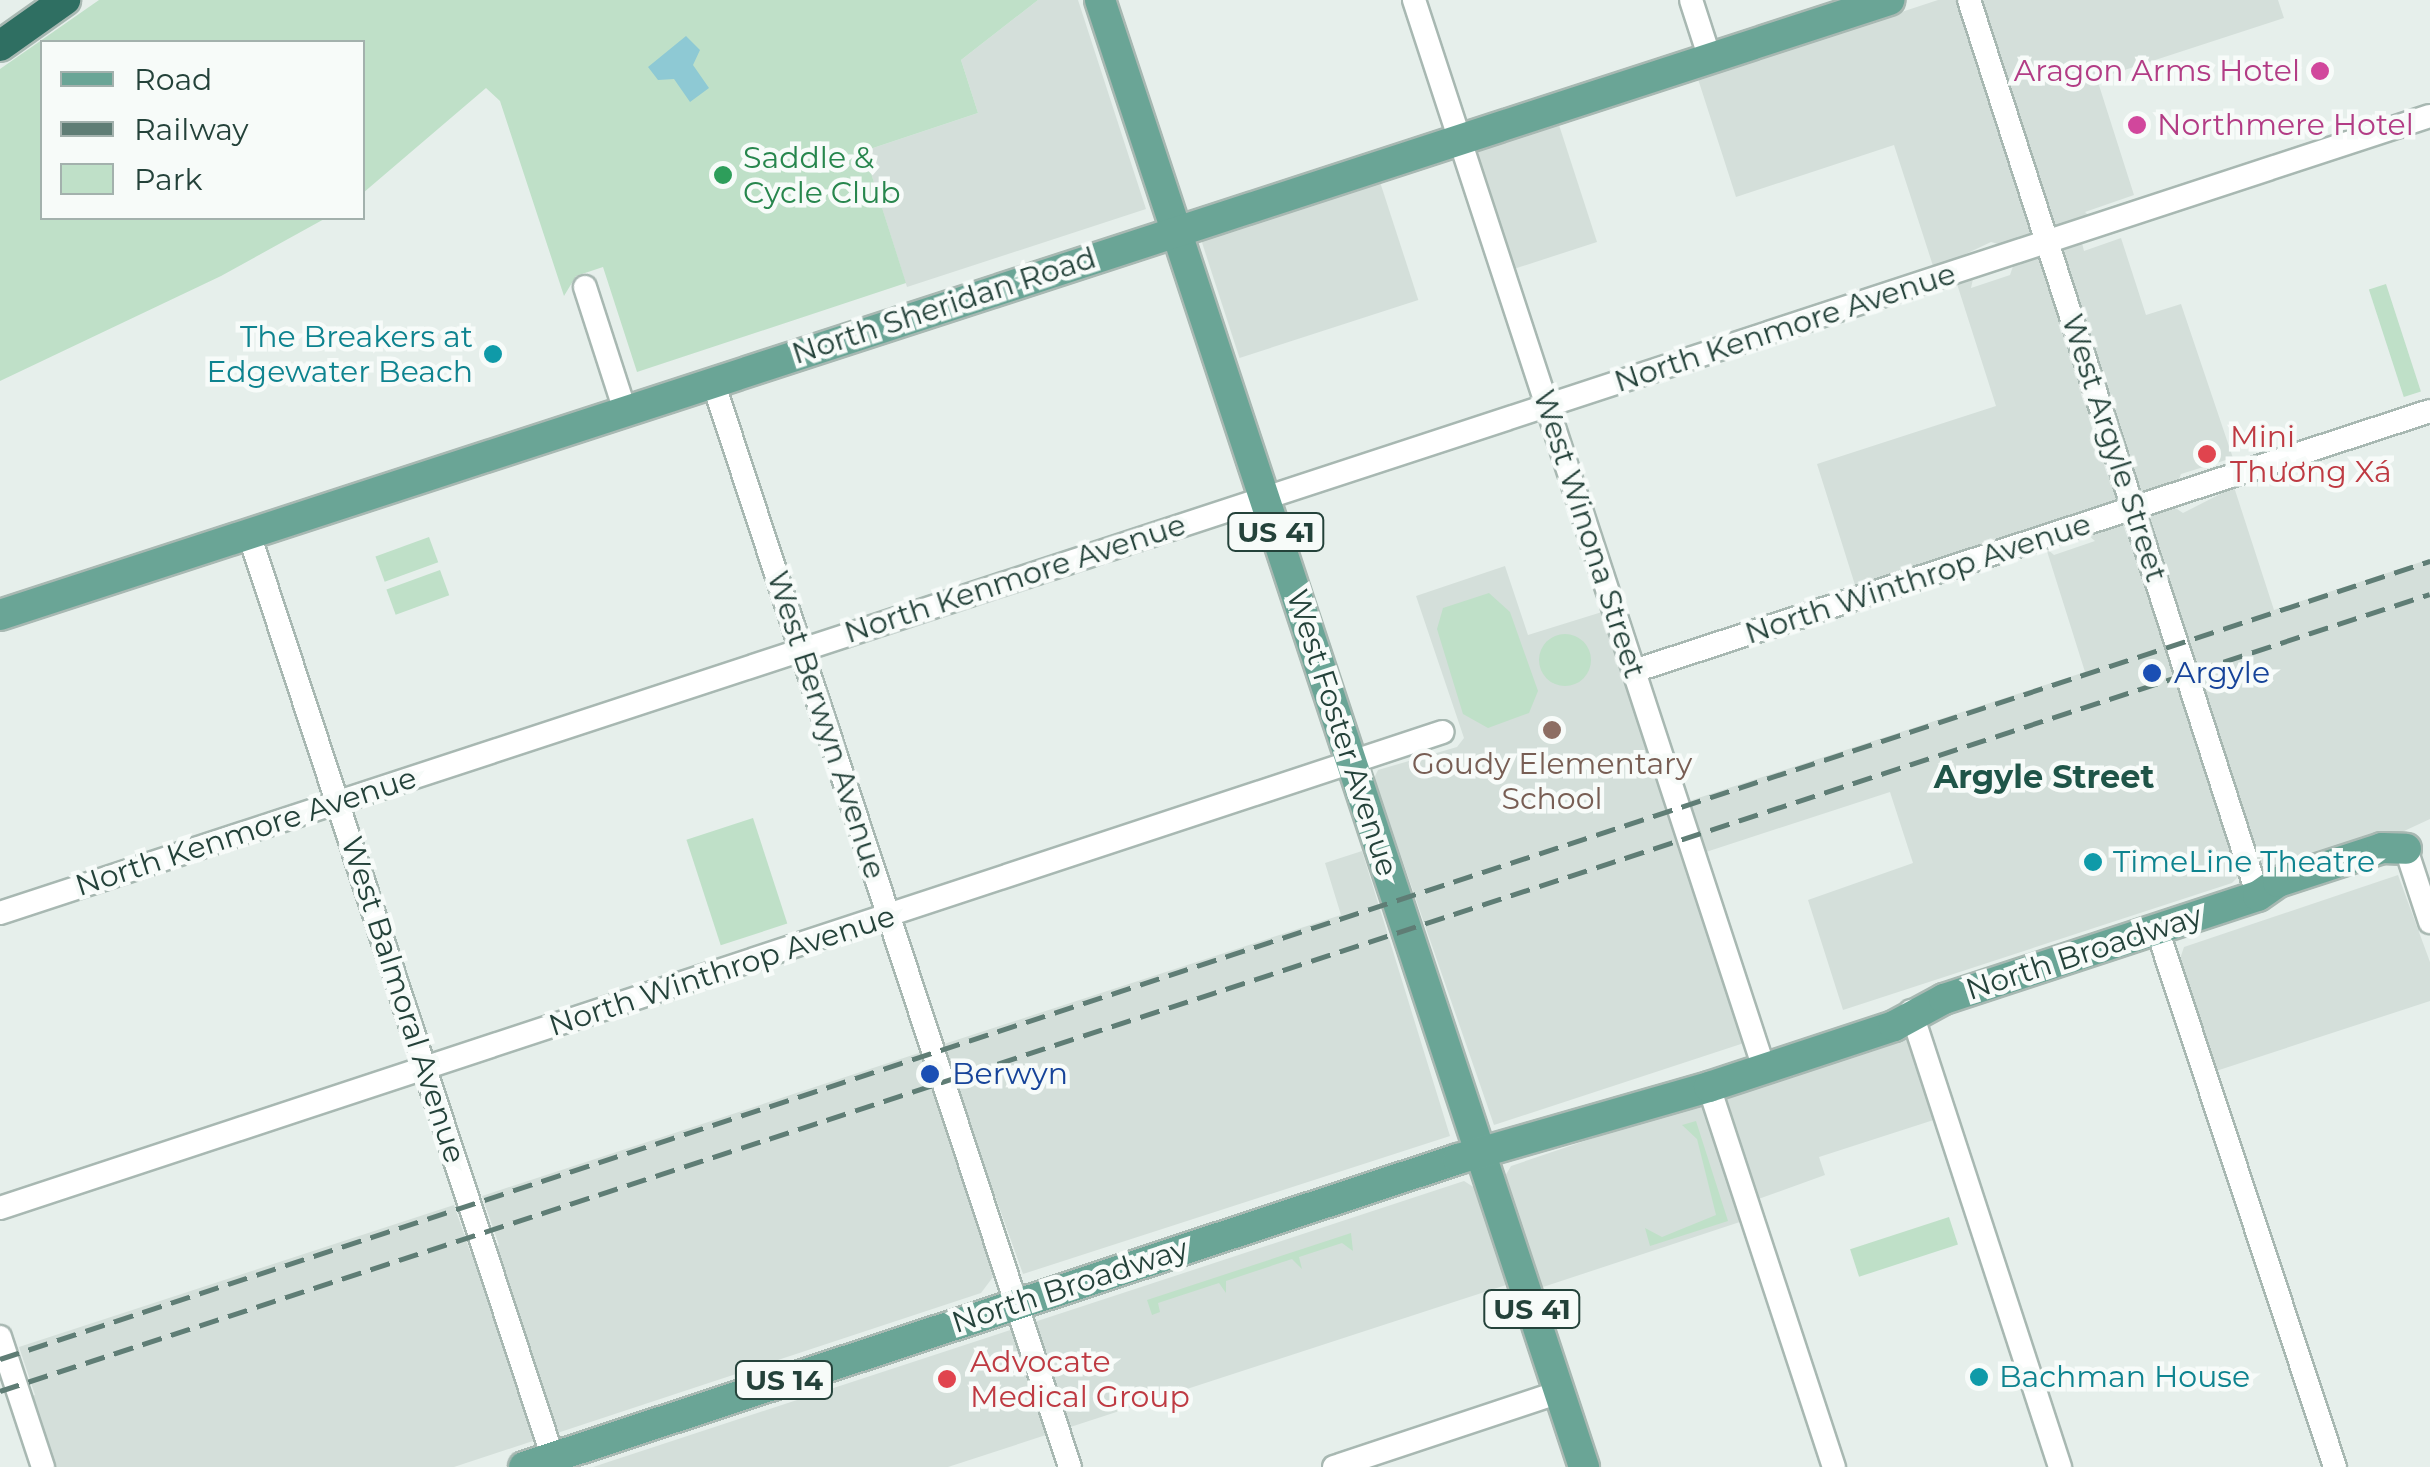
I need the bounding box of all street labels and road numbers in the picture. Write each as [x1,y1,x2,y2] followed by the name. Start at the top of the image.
[788,240,1100,372] street label: North Sheridan Road
[1610,256,1960,400] street label: North Kenmore Avenue
[2054,310,2174,586] street label: West Argyle Street
[1525,385,1653,683] street label: West Winona Street
[1741,506,2095,652] street label: North Winthrop Avenue
[840,507,1190,651] street label: North Kenmore Avenue
[1226,509,1326,555] road number: US 41
[759,567,893,883] street label: West Berwyn Avenue
[1279,585,1405,881] street label: West Foster Avenue
[71,760,421,904] street label: North Kenmore Avenue
[333,832,473,1168] street label: West Balmoral Avenue
[545,898,899,1044] street label: North Winthrop Avenue
[1961,898,2207,1008] street label: North Broadway
[947,1231,1193,1341] street label: North Broadway
[1482,1286,1582,1332] road number: US 41
[734,1357,834,1403] road number: US 14

